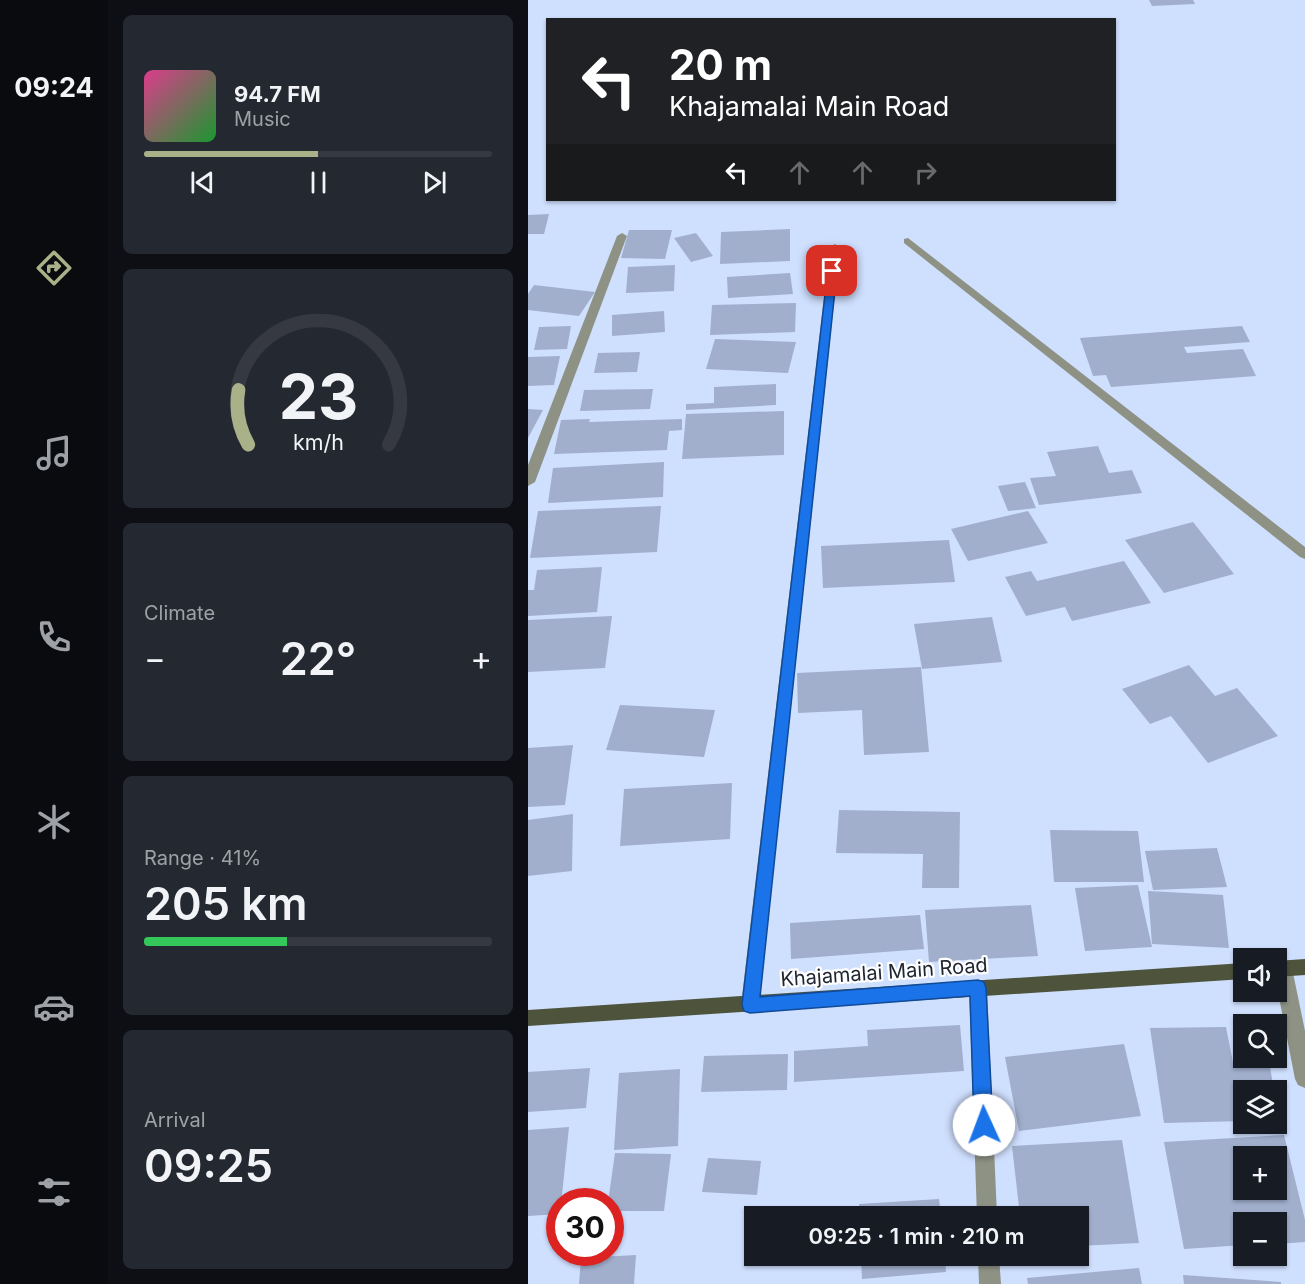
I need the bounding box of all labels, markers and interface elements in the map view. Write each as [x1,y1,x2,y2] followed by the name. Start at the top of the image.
[669,39,772,90] text: 20 m
[570,42,648,120] icon: left
[14,71,94,104] text: 09:24
[234,81,321,107] text: 94.7 FM
[669,90,949,123] text: Khajamalai Main Road
[234,107,291,131] text: Music
[720,156,753,189] icon: left
[783,156,816,189] icon: ahead
[846,156,879,189] icon: ahead
[909,156,942,189] icon: right
[186,166,219,199] icon: previous
[302,166,335,199] icon: pause
[418,166,451,199] icon: next
[806,245,857,296] pin
[33,247,75,289] icon: directions
[815,254,848,287] icon: arrive
[278,359,358,434] text: 23
[293,430,343,456] text: km/h
[33,432,75,474] icon: music
[144,601,215,625] text: Climate
[33,616,75,658] icon: phone
[280,631,356,686] text: 22°
[144,638,166,678] text: −
[470,638,492,678] text: +
[33,801,75,843] icon: climate
[144,846,261,870] text: Range · 41%
[144,876,308,931] text: 205 km
[1233,948,1287,1266] map controls
[1233,948,1287,1002] button: sound
[780,953,988,991] street label: Khajamalai Main Road
[33,986,75,1028] icon: car
[1233,1014,1287,1068] button: search
[1233,1080,1287,1134] button: layers
[952,1093,1016,1157] position arrow
[144,1108,206,1132] text: Arrival
[144,1138,273,1193] text: 09:25
[1233,1146,1287,1200] button: +
[33,1171,75,1213] icon: filters
[546,1188,624,1266] speed limit sign: 30
[1233,1212,1287,1266] button: −
[808,1223,1025,1249] text: 09:25 · 1 min · 210 m

